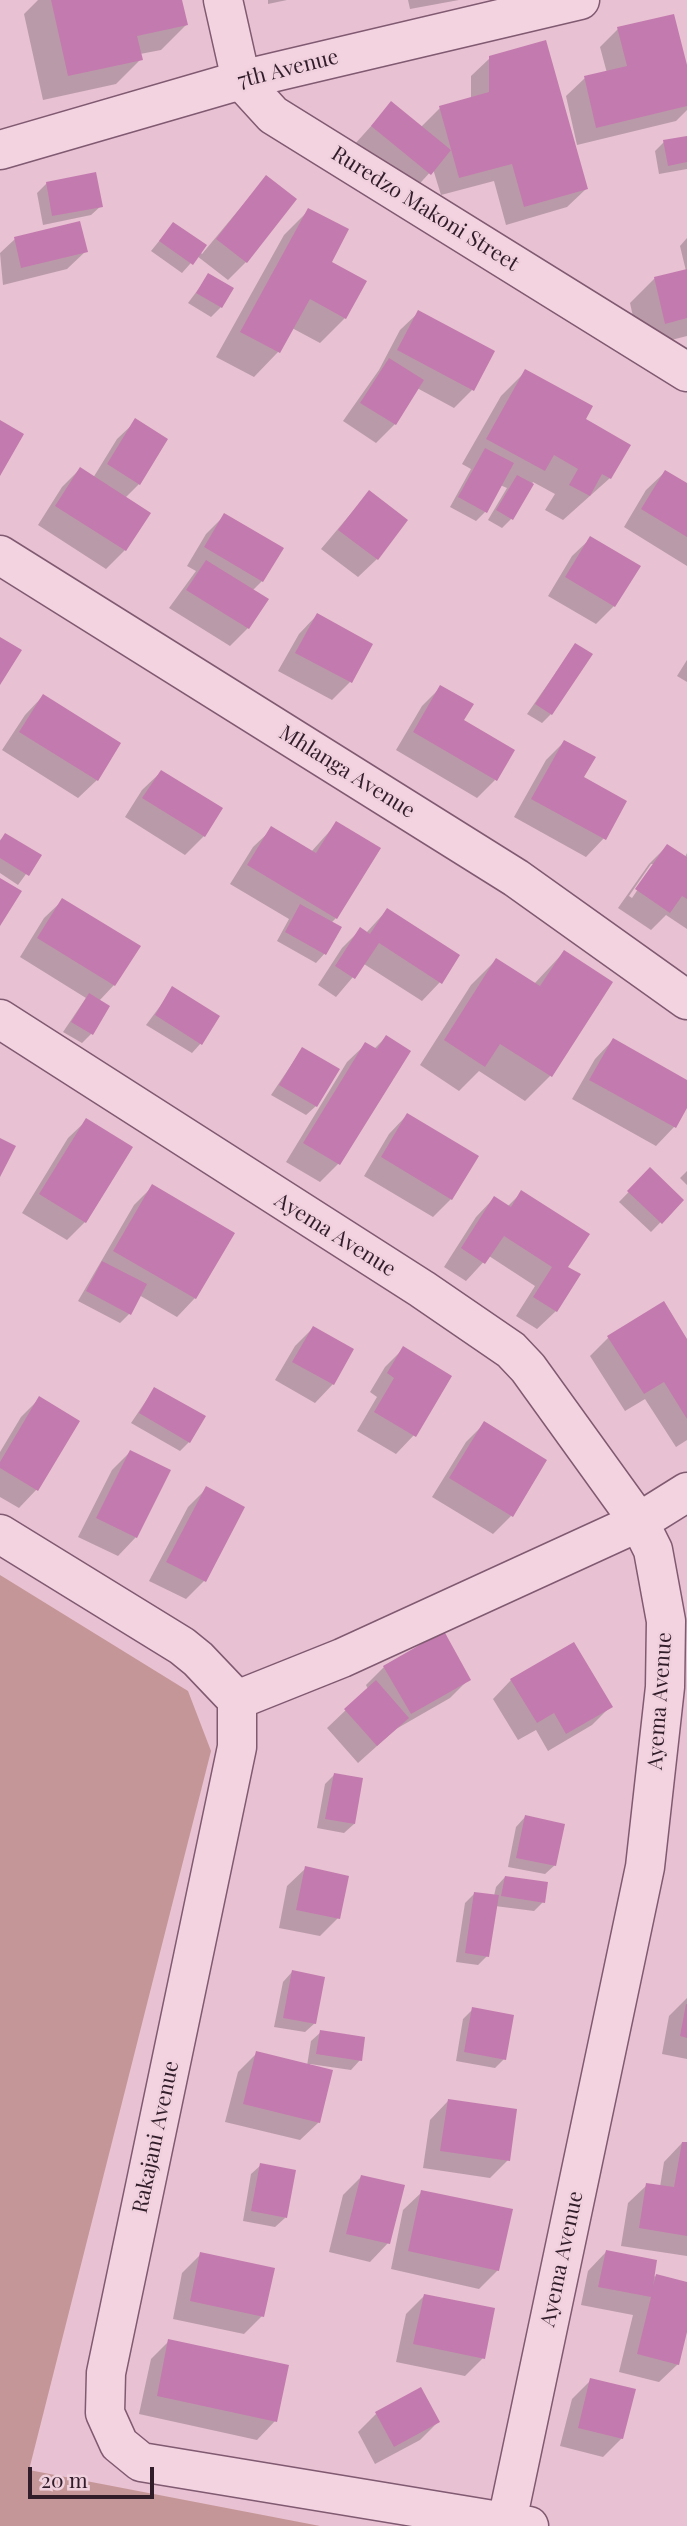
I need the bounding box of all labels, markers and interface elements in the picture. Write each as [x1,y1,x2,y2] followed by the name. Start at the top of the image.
[235,44,341,94] street label: 7th Avenue
[327,141,523,277] street label: Ruredzo Makoni Street
[274,720,420,824] street label: Mhlanga Avenue
[270,1188,400,1282] street label: Ayema Avenue
[643,1631,677,1771] street label: Ayema Avenue
[128,2059,184,2215] street label: Rakajani Avenue
[535,2189,589,2329] street label: Ayema Avenue
[32,2452,158,2496] scale bar
[41,2465,88,2493] text: 20 m

